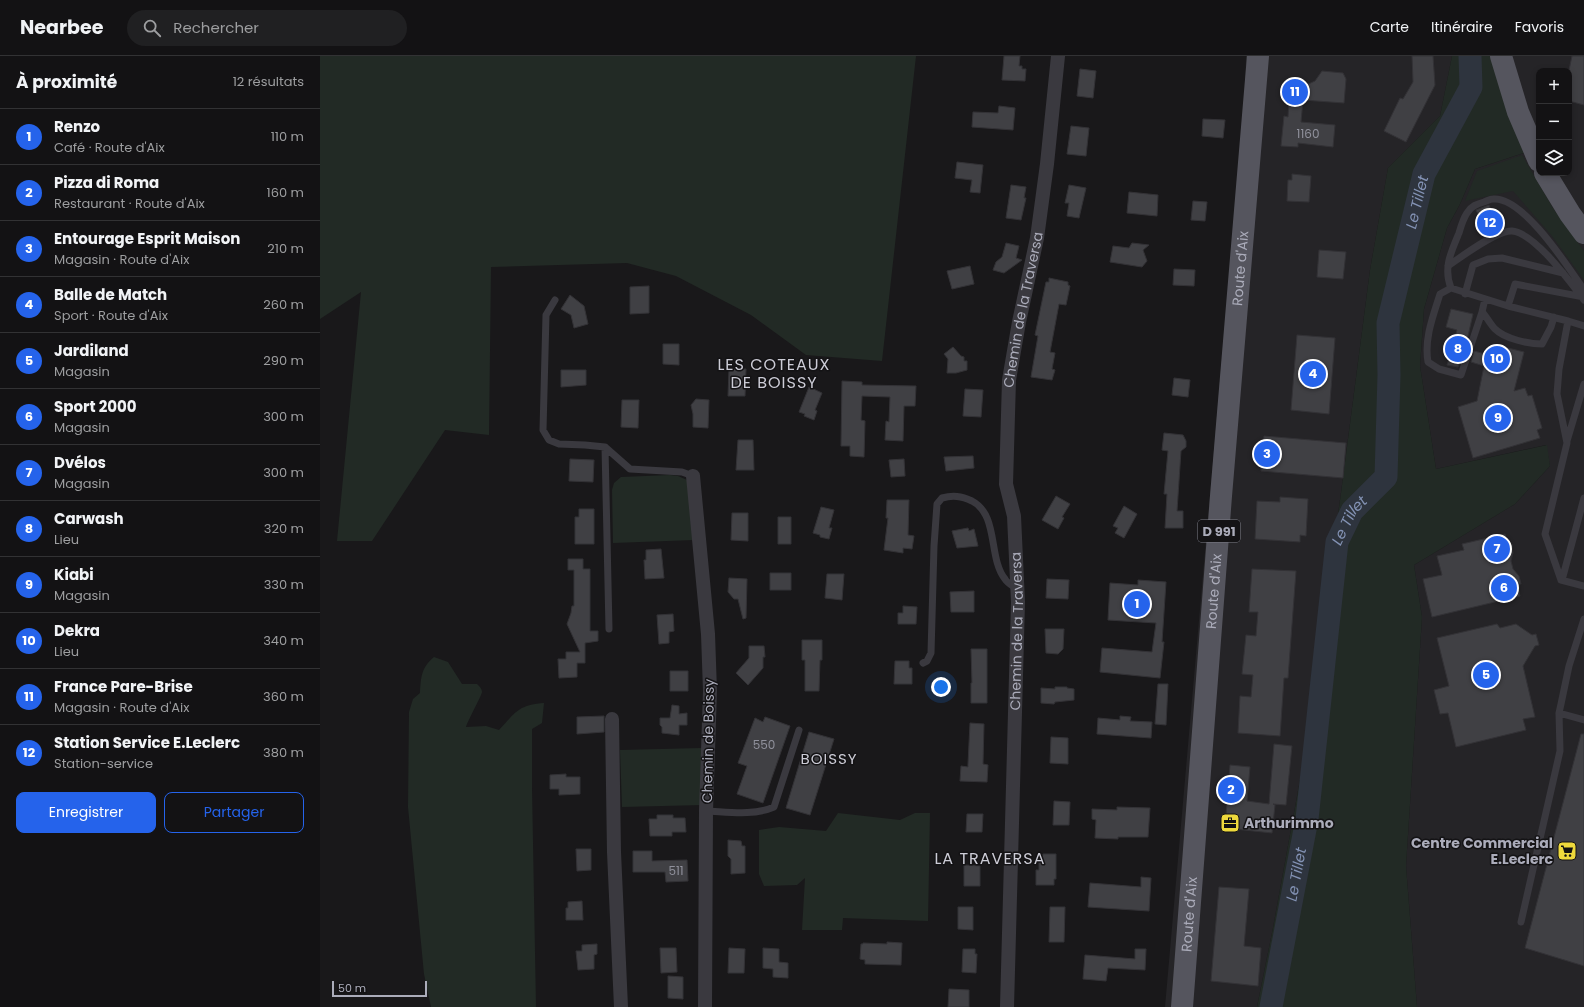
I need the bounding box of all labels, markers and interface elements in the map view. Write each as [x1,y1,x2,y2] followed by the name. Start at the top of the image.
[127,10,407,46] search box
[20,14,103,41] text: Nearbee
[141,17,163,39] icon: search
[173,17,259,38] text: Rechercher
[1370,17,1409,37] text: Carte
[1431,17,1493,37] text: Itinéraire
[1515,17,1564,37] text: Favoris
[1536,68,1572,176] map controls
[1536,68,1572,104] button: +
[16,70,117,94] text: À proximité
[233,72,304,91] text: 12 résultats
[1282,77,1308,107] pin: 11
[1536,104,1572,140] button: −
[54,116,100,137] text: Renzo
[1297,125,1319,142] house number: 1160
[27,127,31,146] text: 1
[271,127,304,146] text: 110 m
[54,138,165,157] text: Café · Route d'Aix
[1536,140,1572,176] button: layers
[54,172,159,193] text: Pizza di Roma
[1400,173,1433,231] water label: Le Tillet
[25,183,33,202] text: 2
[267,183,304,202] text: 160 m
[54,194,205,213] text: Restaurant · Route d'Aix
[1477,208,1503,238] pin: 12
[54,228,240,249] text: Entourage Esprit Maison
[1227,230,1253,307] street label: Route d'Aix
[999,231,1048,388] street label: Chemin de la Traversa
[25,239,33,258] text: 3
[267,239,304,258] text: 210 m
[54,250,189,269] text: Magasin · Route d'Aix
[54,284,167,305] text: Balle de Match
[25,295,33,314] text: 4
[263,295,304,314] text: 260 m
[54,306,168,325] text: Sport · Route d'Aix
[1445,334,1471,364] pin: 8
[54,340,129,361] text: Jardiland
[1484,344,1510,374] pin: 10
[25,351,33,370] text: 5
[263,351,304,370] text: 290 m
[717,353,831,394] district label: LES COTEAUX DE BOISSY
[1300,359,1326,389] pin: 4
[54,362,110,381] text: Magasin
[54,396,137,417] text: Sport 2000
[1485,403,1511,433] pin: 9
[25,407,33,426] text: 6
[263,407,304,426] text: 300 m
[54,418,110,437] text: Magasin
[1254,439,1280,469] pin: 3
[54,452,106,473] text: Dvélos
[26,463,32,482] text: 7
[263,463,304,482] text: 300 m
[54,474,110,493] text: Magasin
[1326,490,1372,548] water label: Le Tillet
[54,508,124,529] text: Carwash
[25,519,33,538] text: 8
[264,519,304,538] text: 320 m
[1198,520,1240,542] road number: D 991
[54,530,79,549] text: Lieu
[1484,534,1510,564] pin: 7
[1005,551,1028,711] street label: Chemin de la Traversa
[1201,553,1227,630] street label: Route d'Aix
[54,564,94,585] text: Kiabi
[1491,573,1517,603] pin: 6
[25,575,33,594] text: 9
[264,575,304,594] text: 330 m
[54,586,110,605] text: Magasin
[1124,589,1150,619] pin: 1
[54,620,100,641] text: Dekra
[22,631,36,650] text: 10
[263,631,304,650] text: 340 m
[54,642,79,661] text: Lieu
[1473,660,1499,690] pin: 5
[54,676,193,697] text: France Pare-Brise
[931,677,951,697] your location
[697,679,719,803] street label: Chemin de Boissy
[24,687,34,706] text: 11
[263,687,304,706] text: 360 m
[54,698,189,717] text: Magasin · Route d'Aix
[54,732,240,753] text: Station Service E.Leclerc
[753,736,775,753] house number: 550
[23,743,35,762] text: 12
[263,743,304,762] text: 380 m
[800,748,858,769] district label: BOISSY
[54,754,153,773] text: Station-service
[1218,775,1244,805] pin: 2
[16,792,156,833] button: Enregistrer
[164,792,304,833] button: Partager
[1219,812,1241,834] office icon: Arthurimmo
[1244,813,1334,833] place label: Arthurimmo
[1411,833,1554,869] place label: Centre Commercial E.Leclerc
[1556,840,1578,862] supermarket icon: Centre Commercial E.Leclerc
[1280,845,1311,903] water label: Le Tillet
[934,847,1046,870] district label: LA TRAVERSA
[668,862,684,879] house number: 511
[1176,876,1202,953] street label: Route d'Aix
[332,979,427,998] scale bar
[338,980,366,996] text: 50 m

